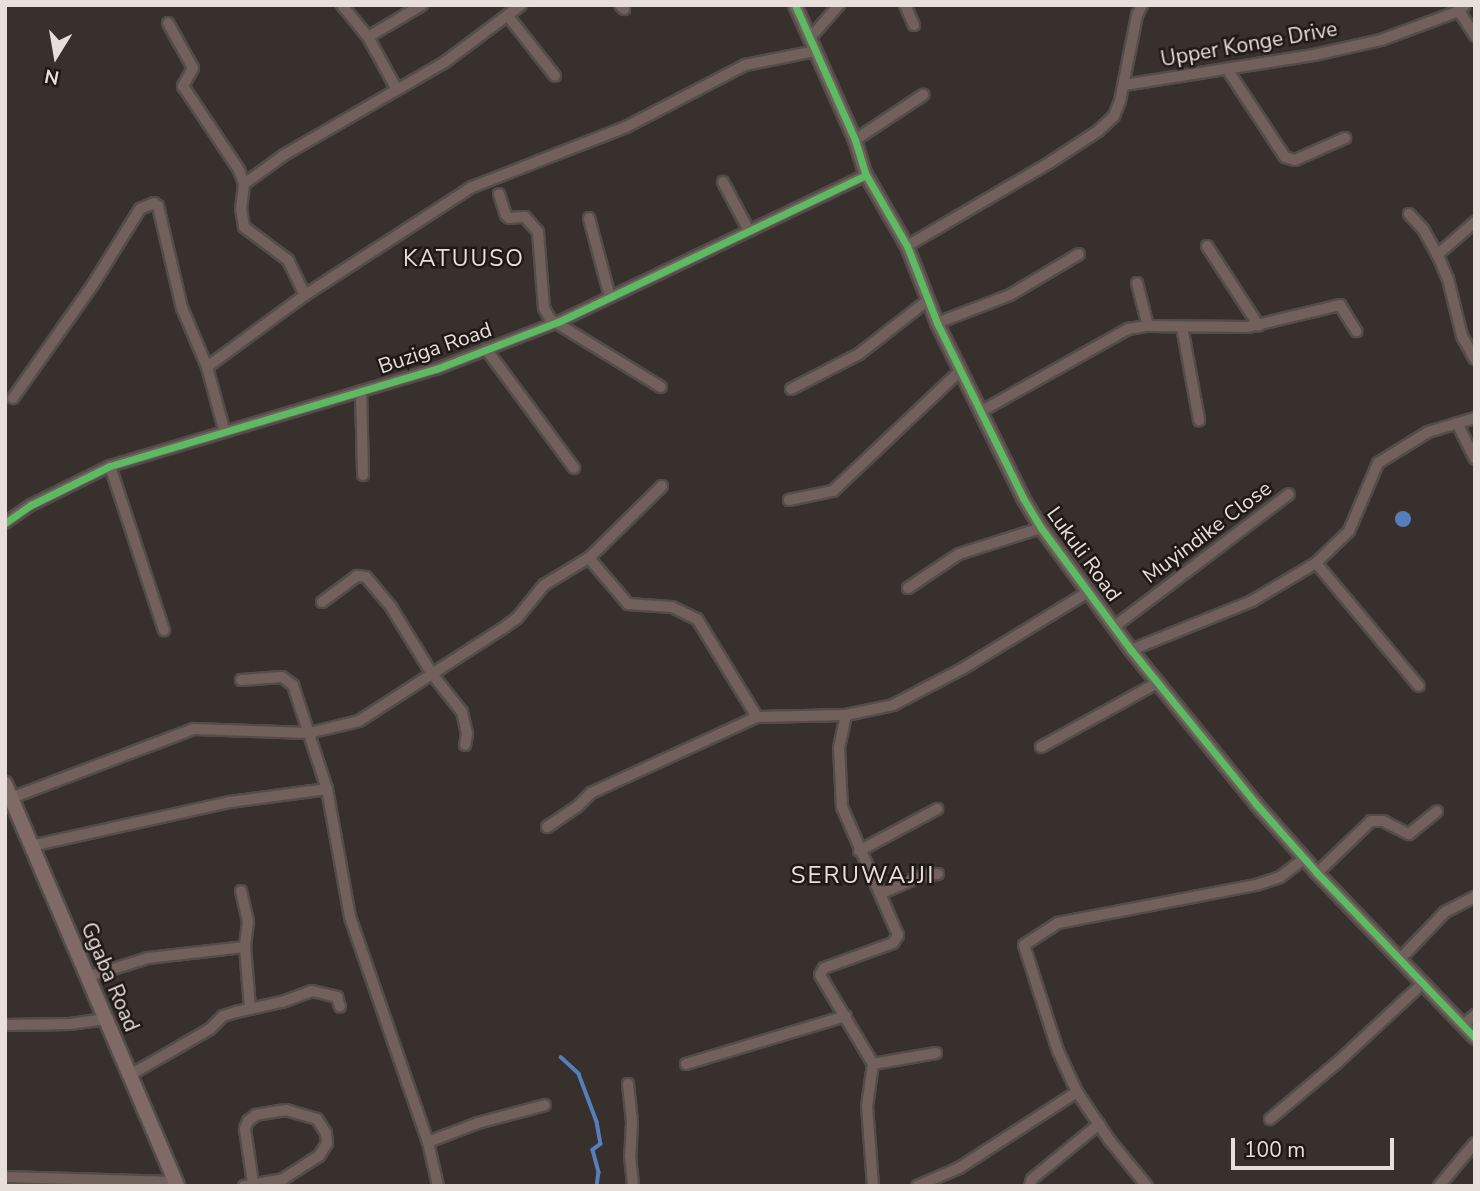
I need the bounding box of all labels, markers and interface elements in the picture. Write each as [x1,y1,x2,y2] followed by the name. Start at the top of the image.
[1159,16,1339,72] street label: Upper Konge Drive
[21,21,91,91] north arrow
[43,62,61,91] text: N
[404,245,524,273] district label: KATUUSO
[375,317,495,379] street label: Buziga Road
[1138,475,1276,589] street label: Muyindike Close
[1041,502,1127,606] street label: Lukuli Road
[792,862,934,890] district label: SERUWAJJI
[76,919,144,1035] street label: Ggaba Road
[1235,1124,1398,1168] scale bar
[1244,1136,1305,1164] text: 100 m

